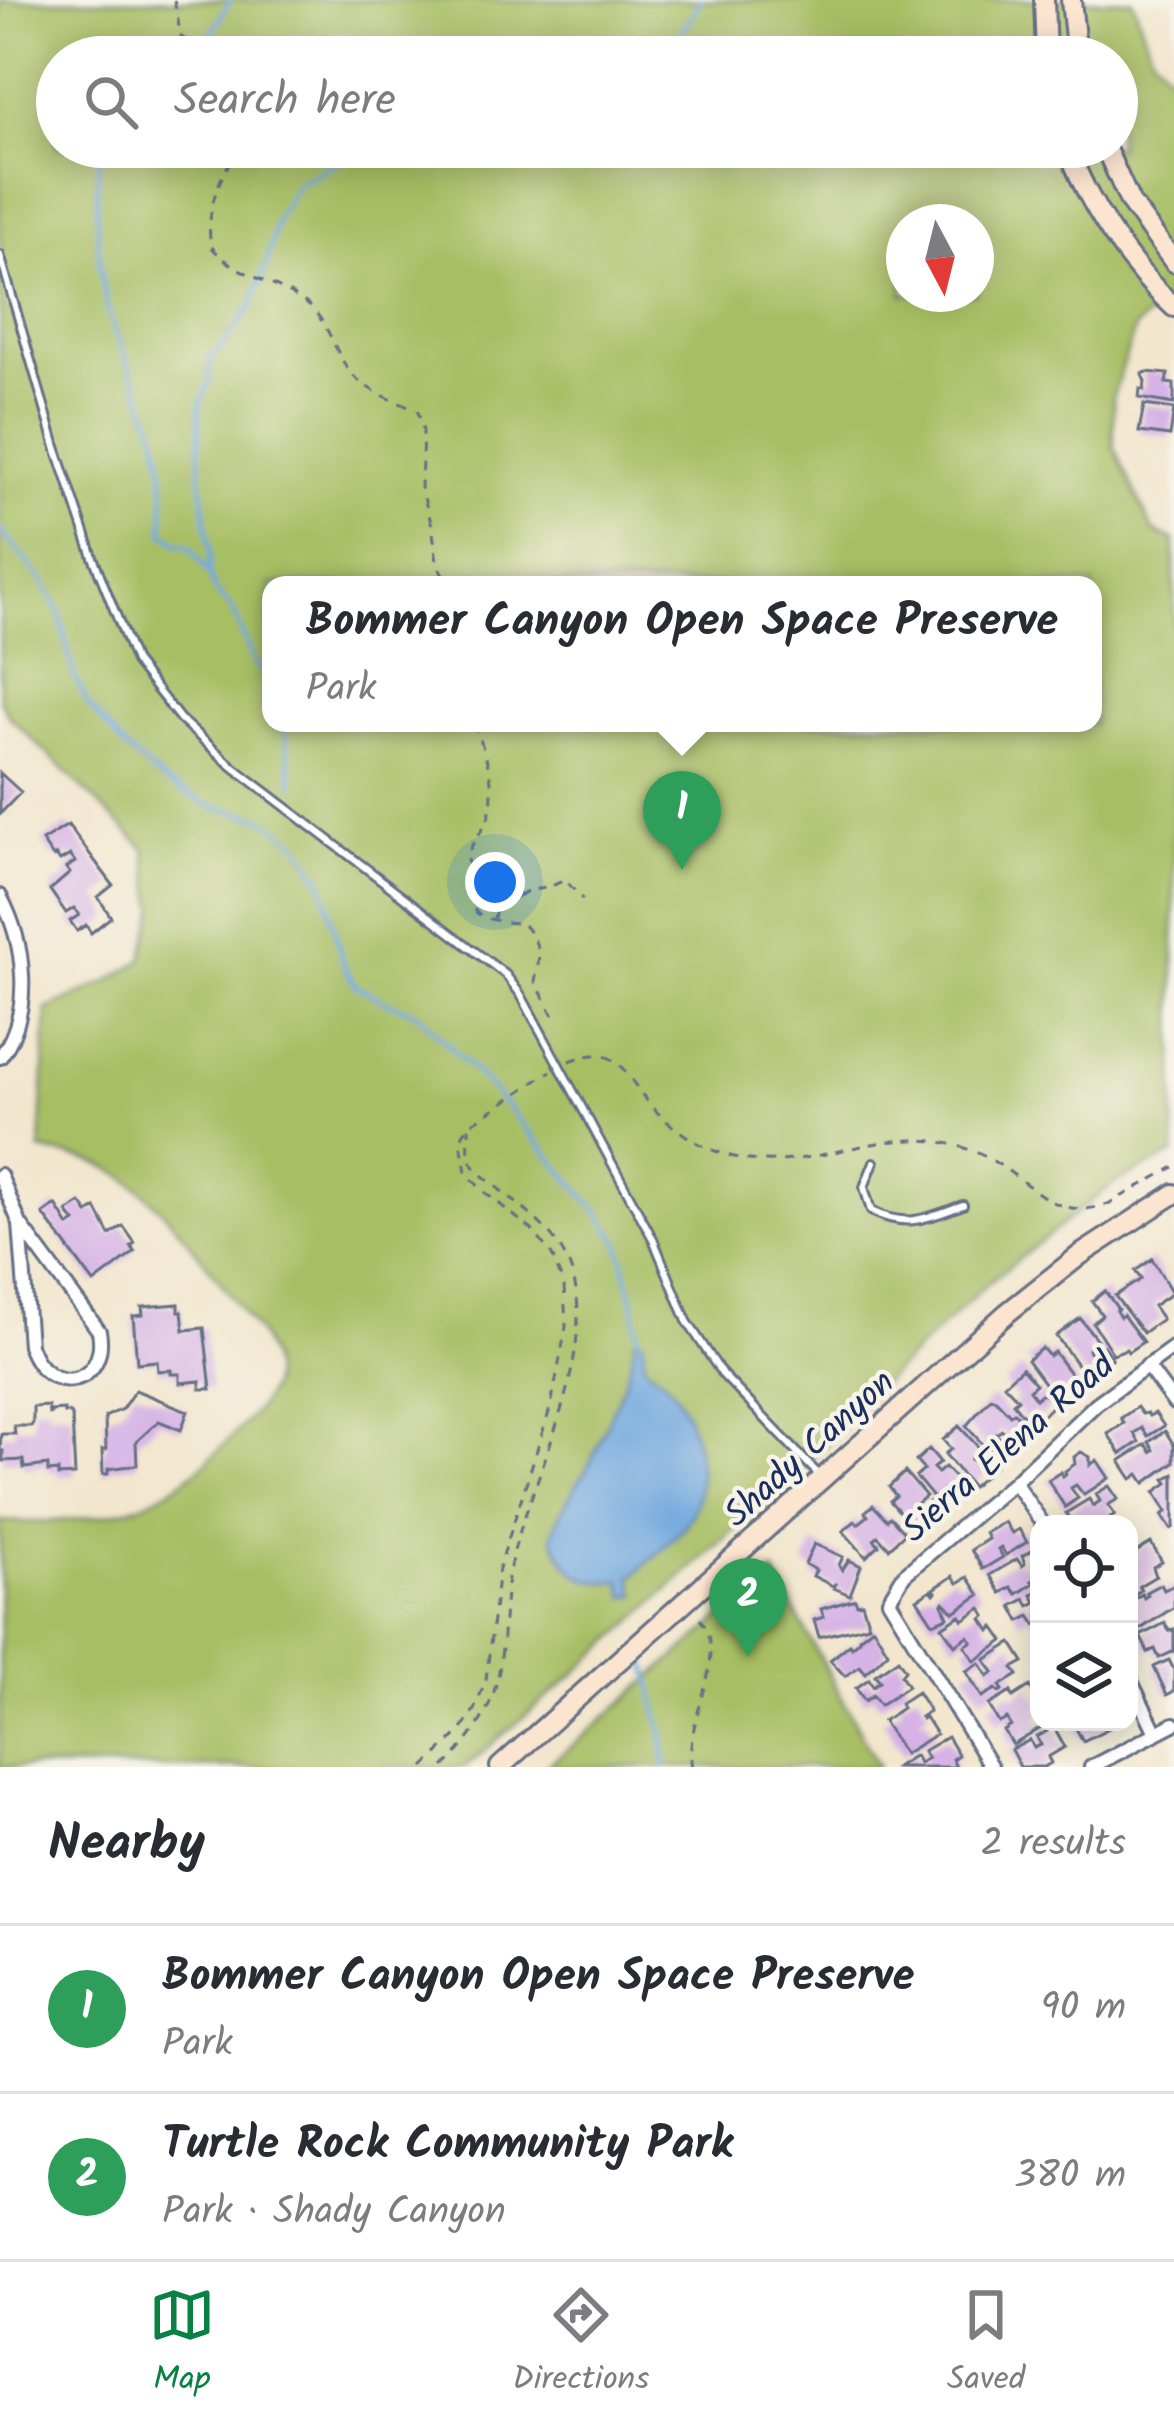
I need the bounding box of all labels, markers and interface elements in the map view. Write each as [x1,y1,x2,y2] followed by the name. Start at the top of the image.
[36,36,1138,168] search box
[174,66,396,138] text: Search here
[78,69,144,135] icon: search
[886,204,994,312] north arrow
[262,576,1102,732] popup
[306,587,1058,659] text: Bommer Canyon Open Space Preserve
[306,659,376,721] text: Park
[643,771,721,870] pin: 1
[465,852,525,912] your location
[890,1339,1130,1558] street label: Sierra Elena Road
[712,1357,909,1543] street label: Shady Canyon
[1030,1515,1138,1731] map controls
[1030,1515,1138,1623] button: locate
[709,1558,787,1657] pin: 2
[1030,1623,1138,1731] button: layers
[48,1805,205,1886] text: Nearby
[981,1814,1126,1876] text: 2 results
[162,1942,914,2014] text: Bommer Canyon Open Space Preserve
[81,1978,93,2040] text: 1
[1041,1978,1126,2040] text: 90 m
[162,2014,233,2076] text: Park
[162,2110,733,2182] text: Turtle Rock Community Park
[76,2146,98,2208] text: 2
[1014,2146,1126,2208] text: 380 m
[162,2182,506,2244] text: Park · Shady Canyon
[149,2282,215,2407] tab: Map
[512,2282,649,2407] tab: Directions
[947,2282,1025,2407] tab: Saved

